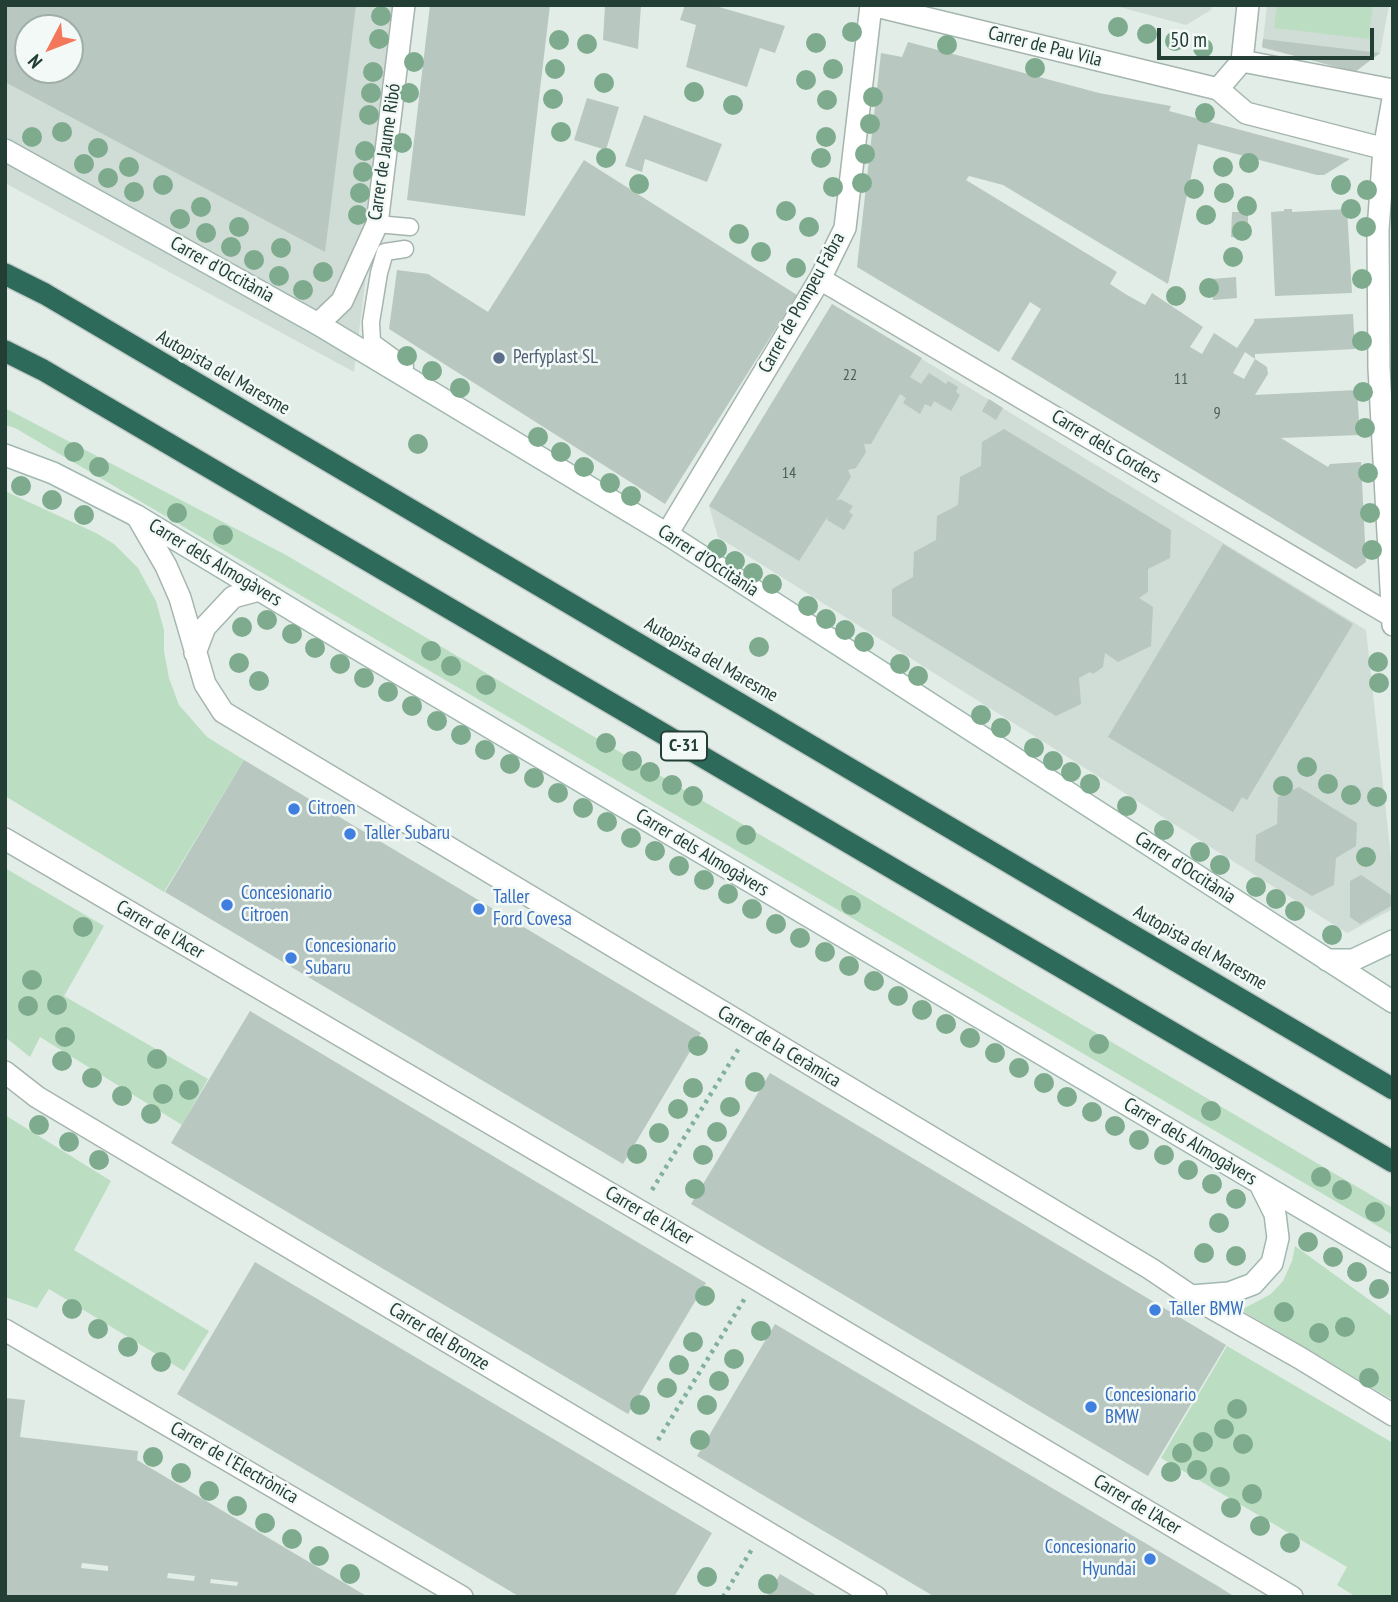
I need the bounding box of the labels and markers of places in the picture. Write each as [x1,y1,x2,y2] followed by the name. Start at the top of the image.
[513,347,598,369] place label: Perfyplast SL
[491,350,507,366] marker: Perfyplast SL
[308,798,356,820] place label: Citroen
[286,801,302,817] marker: Citroen
[364,823,450,845] place label: Taller Subaru
[342,826,358,842] marker: Taller Subaru
[241,883,332,927] place label: Concesionario Citroen
[493,887,572,931] place label: Taller Ford Covesa
[219,897,235,913] marker: Concesionario Citroen
[471,901,487,917] marker: Taller Ford Covesa
[305,936,396,980] place label: Concesionario Subaru
[283,950,299,966] marker: Concesionario Subaru
[1169,1299,1243,1321] place label: Taller BMW
[1147,1302,1163,1318] marker: Taller BMW
[1105,1385,1196,1429] place label: Concesionario BMW
[1083,1399,1099,1415] marker: Concesionario BMW
[1045,1537,1136,1581] place label: Concesionario Hyundai
[1142,1551,1158,1567] marker: Concesionario Hyundai

